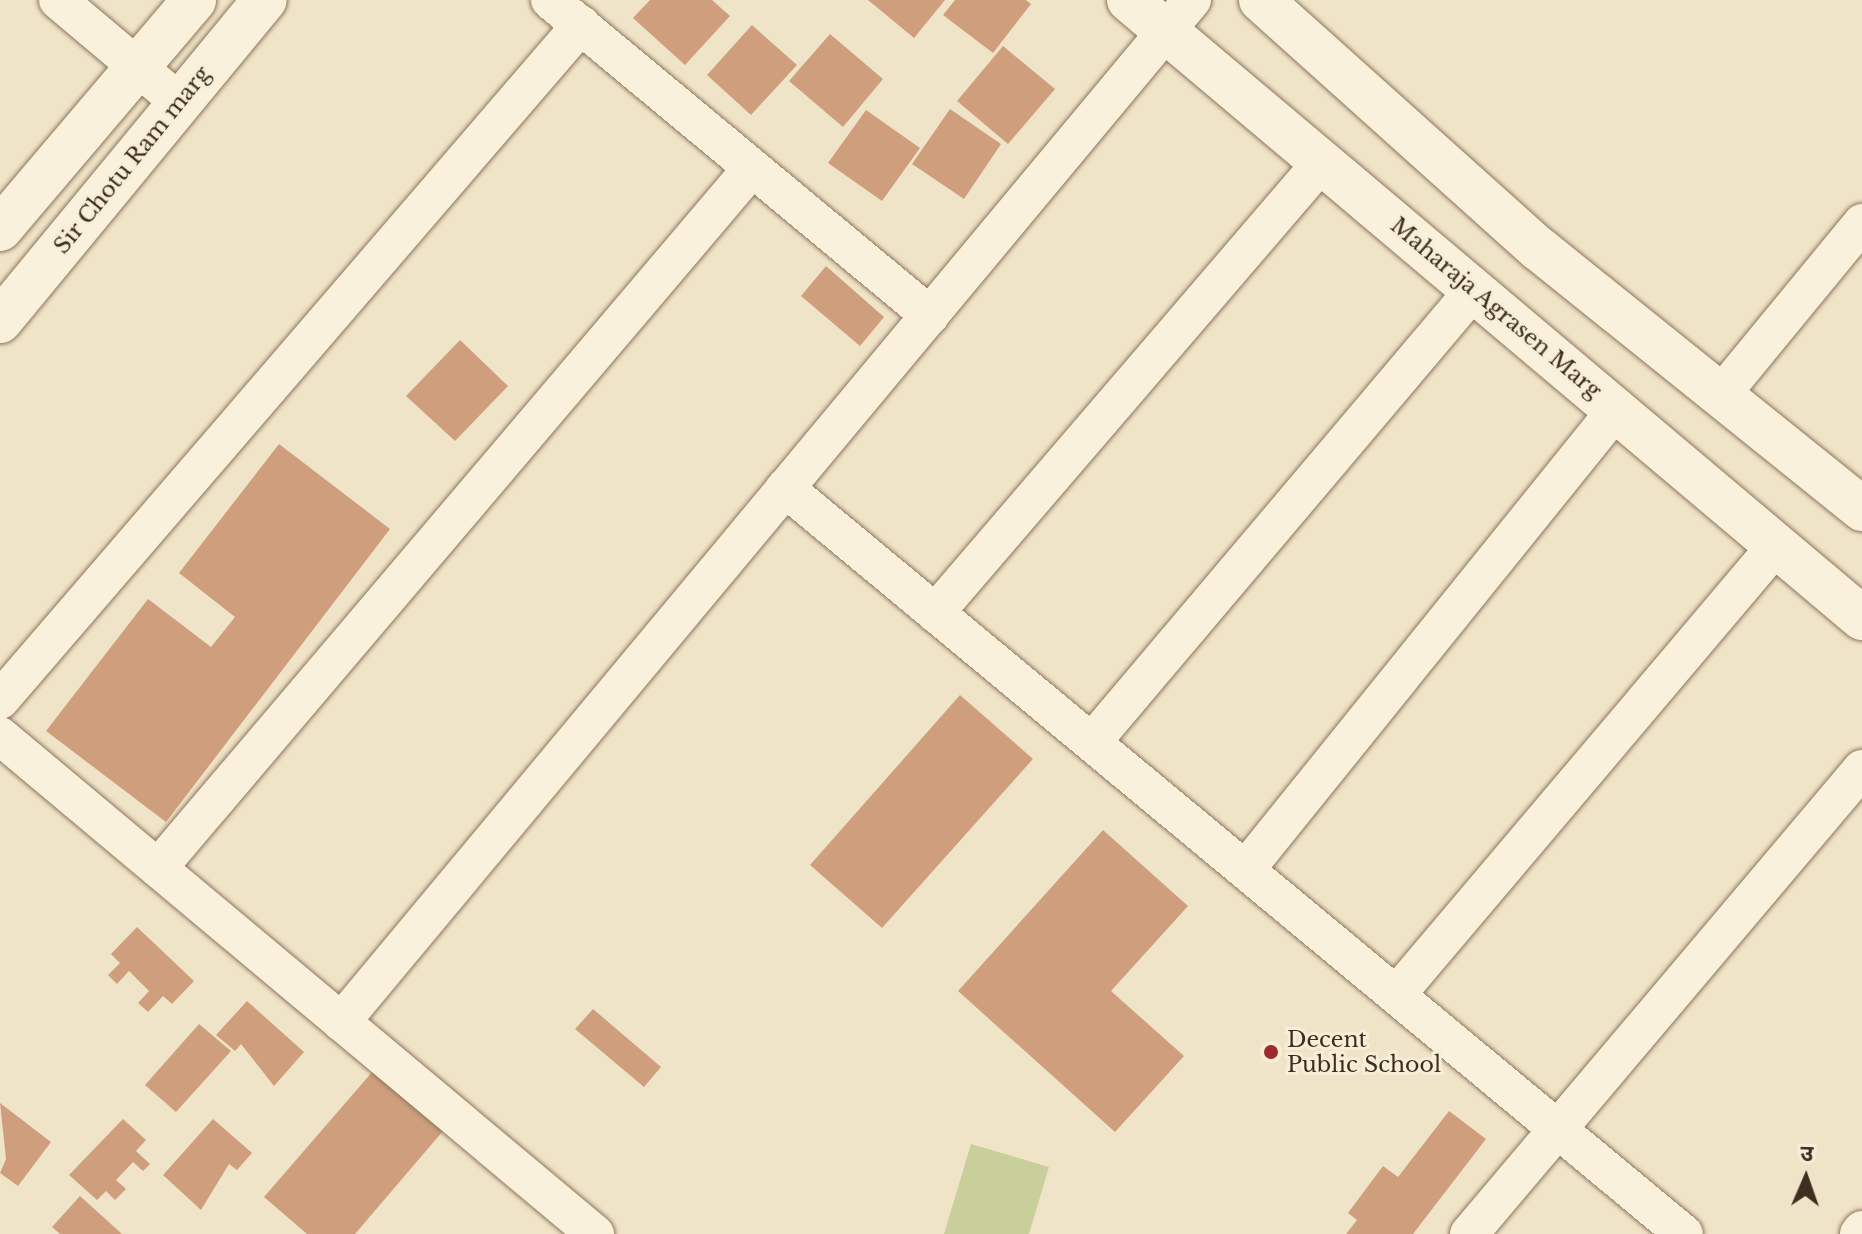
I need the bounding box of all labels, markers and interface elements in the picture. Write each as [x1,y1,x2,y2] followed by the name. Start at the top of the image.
[48,61,216,259] street label: Sir Chotu Ram marg
[1385,212,1607,404] street label: Maharaja Agrasen Marg
[1287,1026,1441,1078] place label: Decent Public School
[1262,1043,1280,1061] marker: Decent Public School
[1766,1138,1846,1218] north arrow
[1800,1140,1814,1167] text: उ

